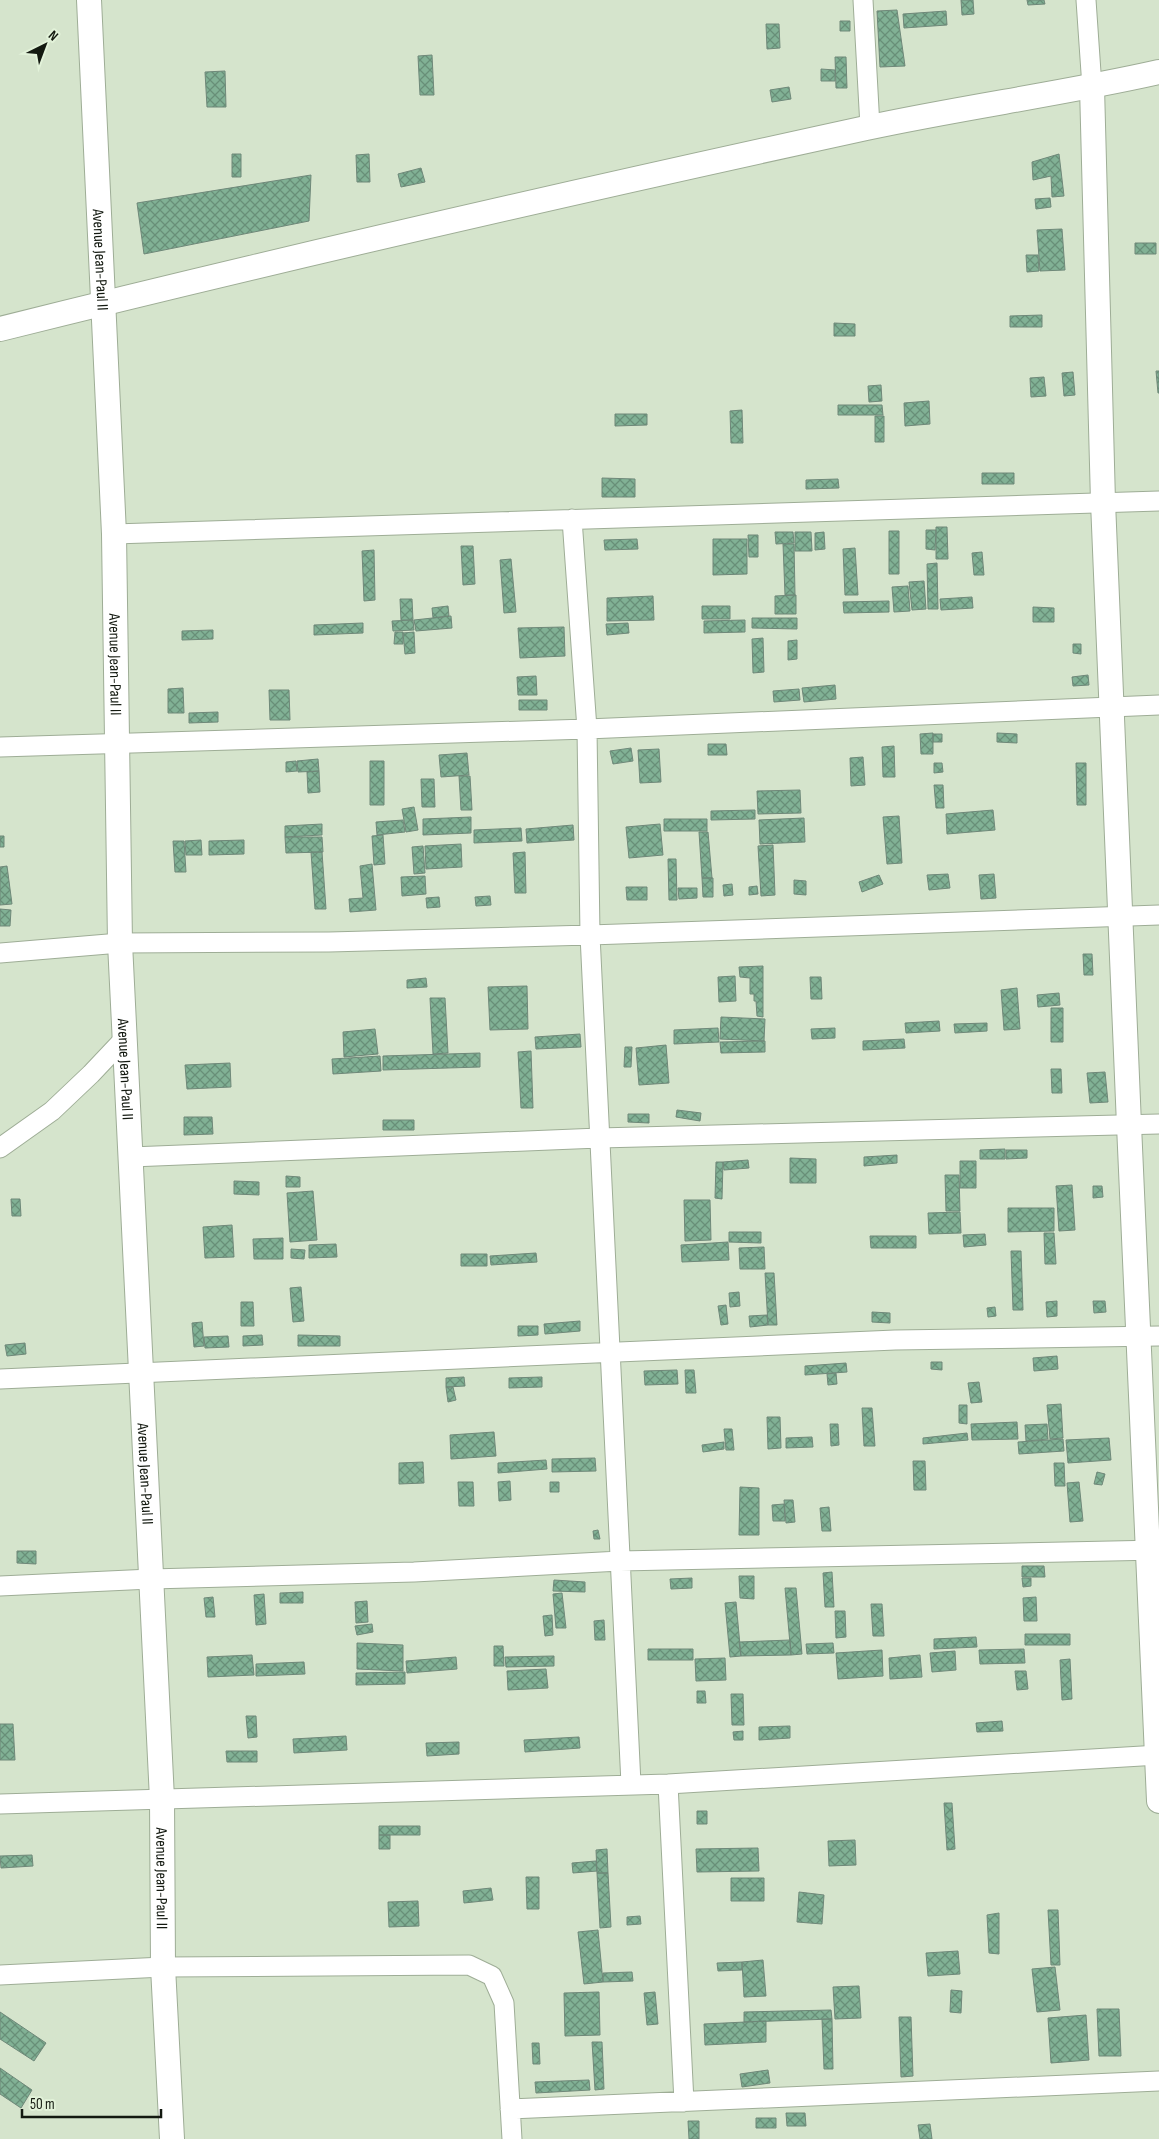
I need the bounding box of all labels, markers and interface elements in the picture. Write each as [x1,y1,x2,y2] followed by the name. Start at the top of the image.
[20,20,70,70] north arrow
[45,27,62,45] text: N
[88,208,112,311] street label: Avenue Jean-Paul II
[104,612,125,715] street label: Avenue Jean-Paul II
[113,1017,137,1121] street label: Avenue Jean-Paul II
[133,1422,157,1525] street label: Avenue Jean-Paul II
[151,1826,171,1929] street label: Avenue Jean-Paul II
[22,2086,161,2118] scale bar
[30,2095,55,2114] text: 50 m

